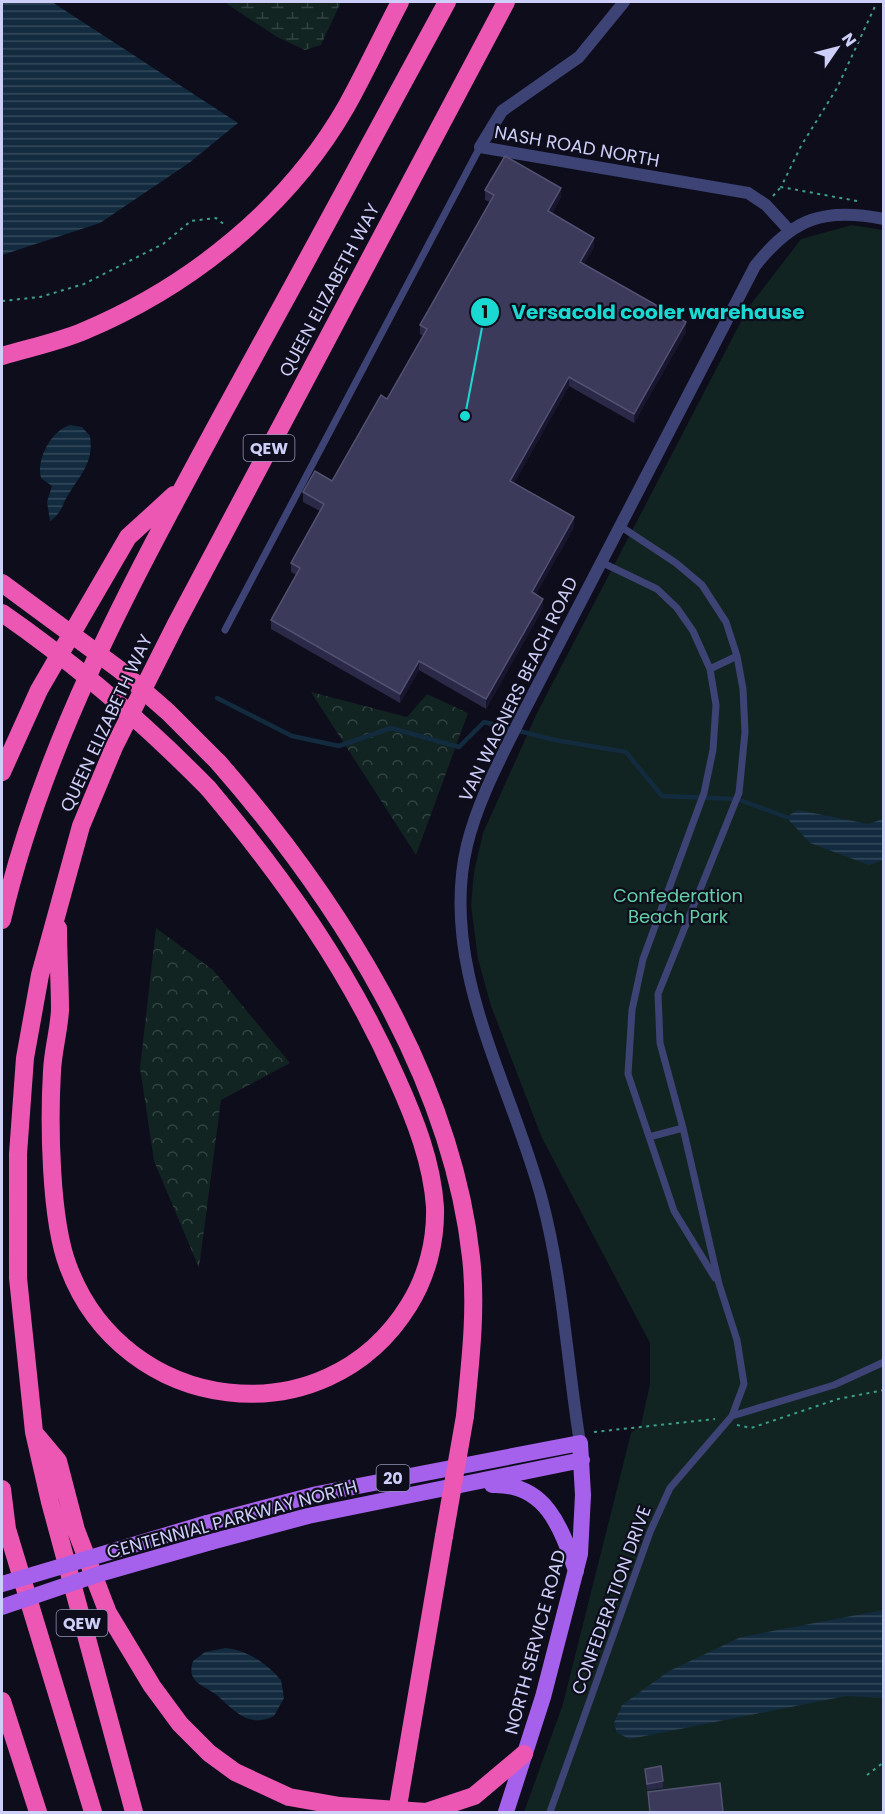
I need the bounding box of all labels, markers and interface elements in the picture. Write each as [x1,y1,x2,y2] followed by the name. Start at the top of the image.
[807,18,867,78] north arrow
[836,28,862,51] text: N
[492,119,662,173] street label: NASH ROAD NORTH
[273,198,386,381] street label: QUEEN ELIZABETH WAY
[470,293,817,331] callout: Versacold cooler warehause
[511,298,805,326] text: Versacold cooler warehause
[482,299,488,324] text: 1
[244,435,294,461] road number: QEW
[453,572,583,806] street label: VAN WAGNERS BEACH ROAD
[54,630,158,816] street label: QUEEN ELIZABETH WAY
[613,883,743,929] park label: Confederation Beach Park
[376,1465,410,1491] road number: 20
[104,1473,360,1565] street label: CENTENNIAL PARKWAY NORTH
[565,1502,657,1698] street label: CONFEDERATION DRIVE
[498,1547,572,1737] street label: NORTH SERVICE ROAD
[56,1610,107,1636] road number: QEW

